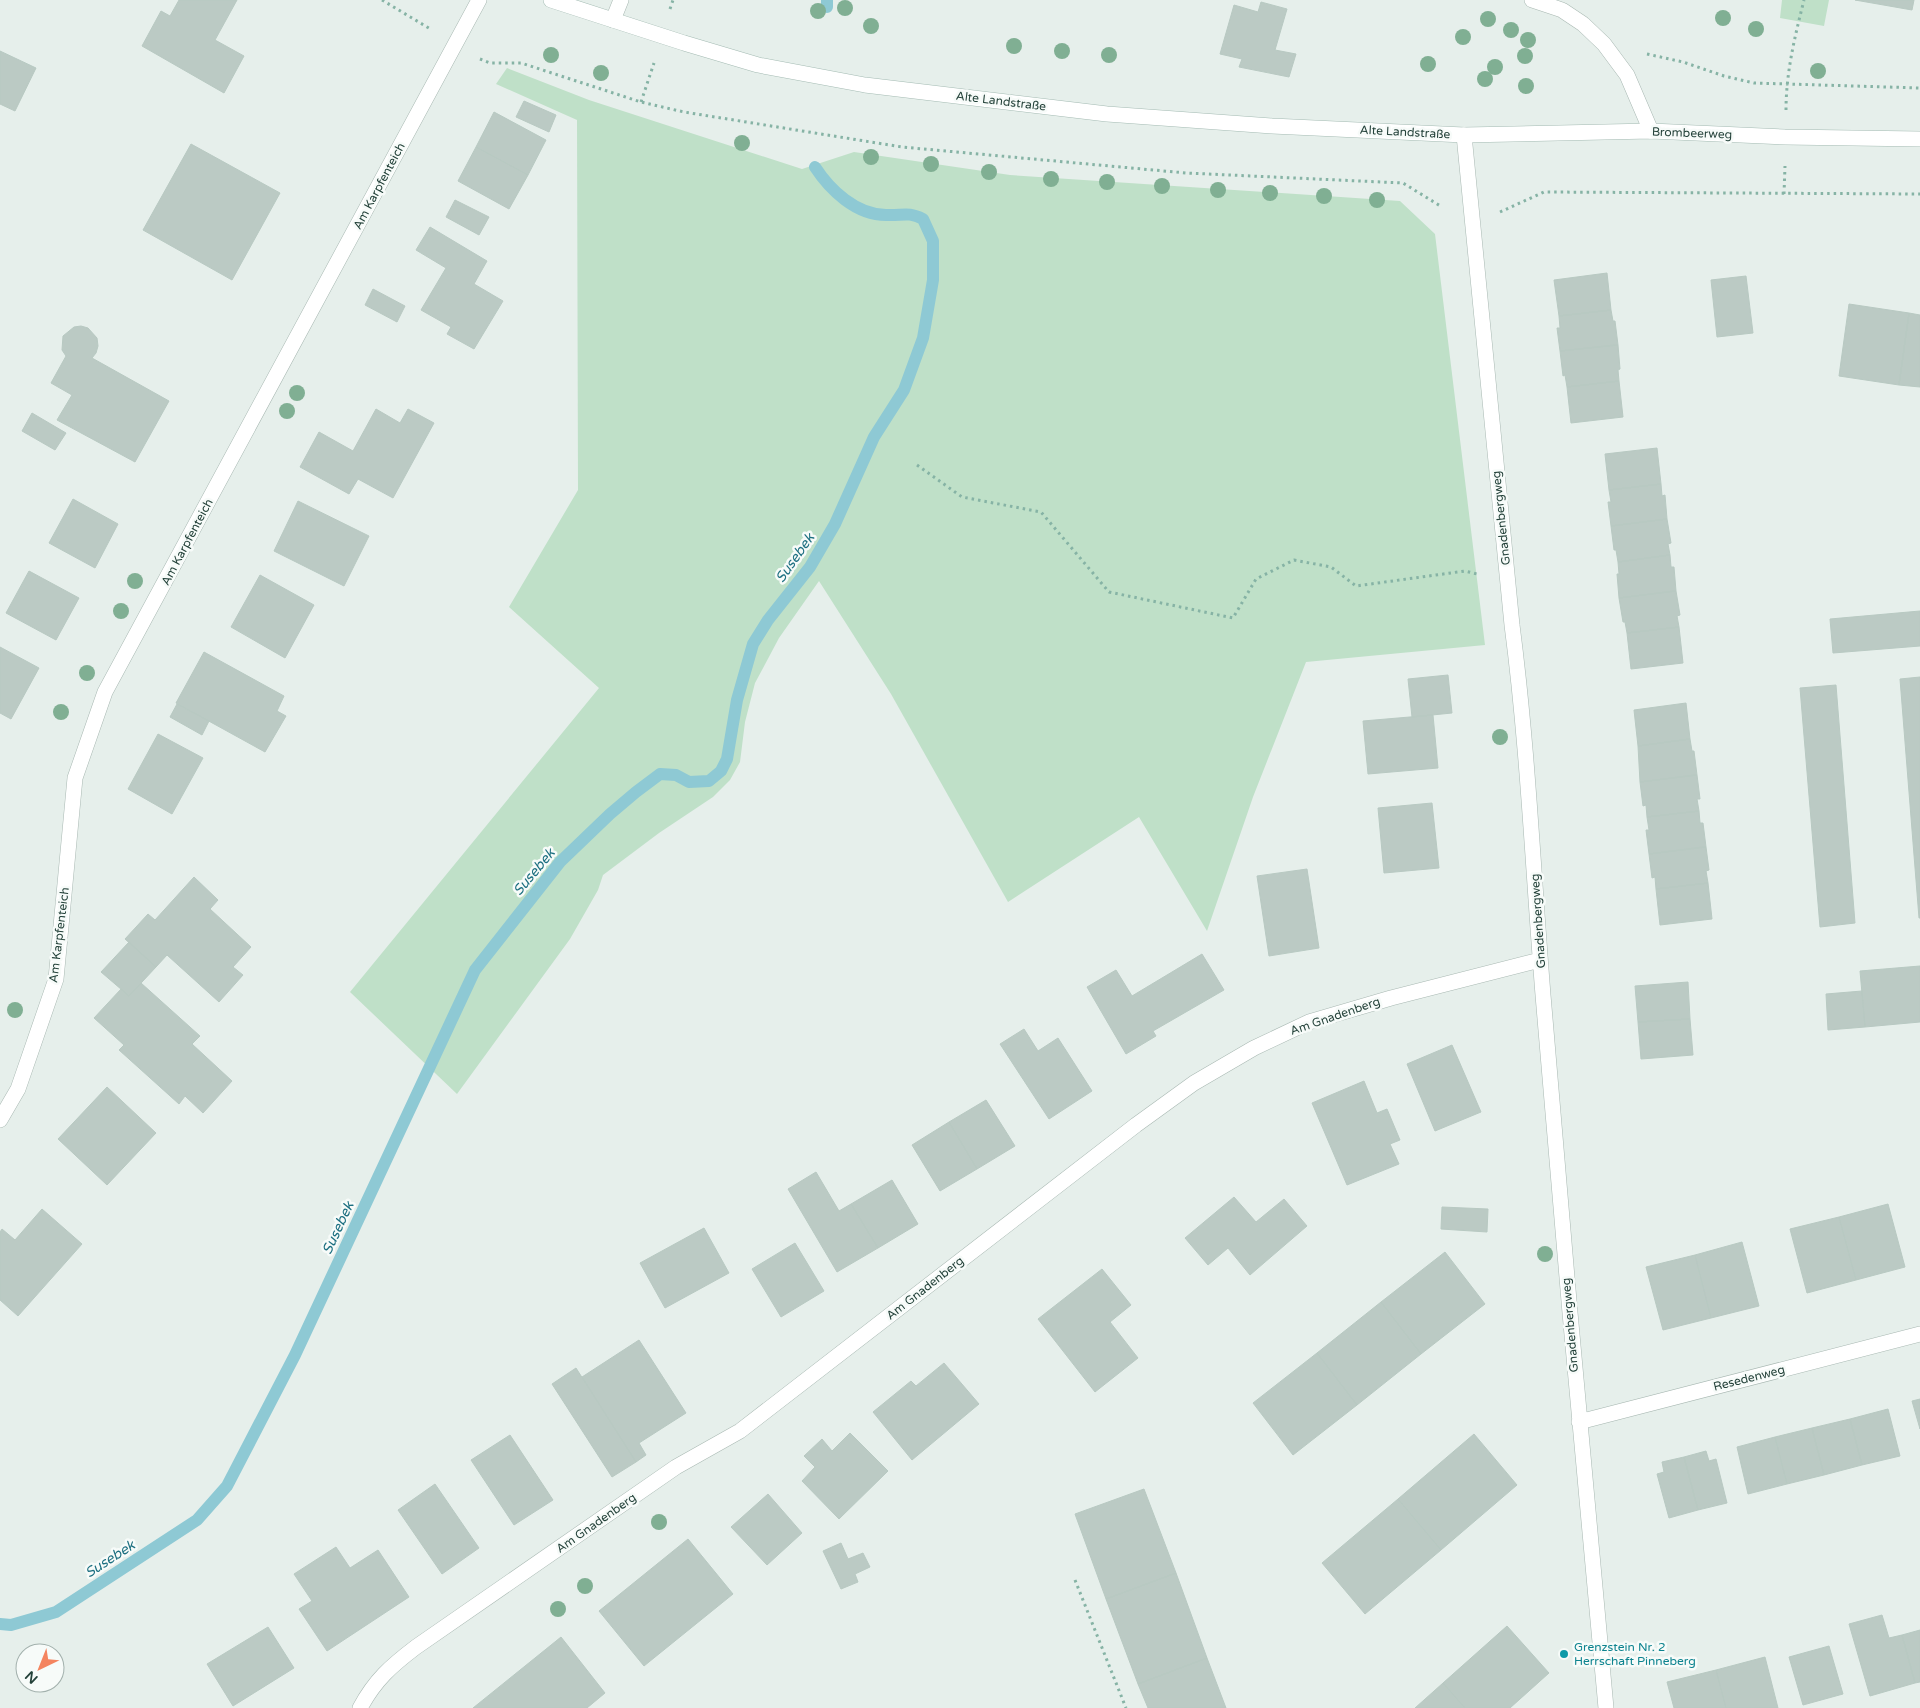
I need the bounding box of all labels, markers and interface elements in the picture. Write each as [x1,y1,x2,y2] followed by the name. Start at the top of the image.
[955,89,1047,113] street label: Alte Landstraße
[1359,123,1451,141] street label: Alte Landstraße
[1652,125,1732,141] street label: Brombeerweg
[350,140,408,232] street label: Am Karpfenteich
[1489,470,1513,566] street label: Gnadenbergweg
[158,496,216,588] street label: Am Karpfenteich
[772,529,819,586] water label: Susebek
[509,844,559,899] water label: Susebek
[1528,873,1548,969] street label: Gnadenbergweg
[46,886,72,984] street label: Am Karpfenteich
[1288,994,1382,1038] street label: Am Gnadenberg
[318,1198,358,1257] water label: Susebek
[884,1253,966,1323] street label: Am Gnadenberg
[1559,1277,1581,1373] street label: Gnadenbergweg
[1712,1362,1786,1394] street label: Resedenweg
[553,1490,639,1556] street label: Am Gnadenberg
[82,1536,139,1581] water label: Susebek
[1574,1640,1696,1668] place label: Grenzstein Nr. 2 Herrschaft Pinneberg
[15,1643,65,1693] north arrow
[1558,1648,1570,1660] marker: Grenzstein Nr. 2 Herrschaft Pinneberg
[22,1667,41,1687] text: N

